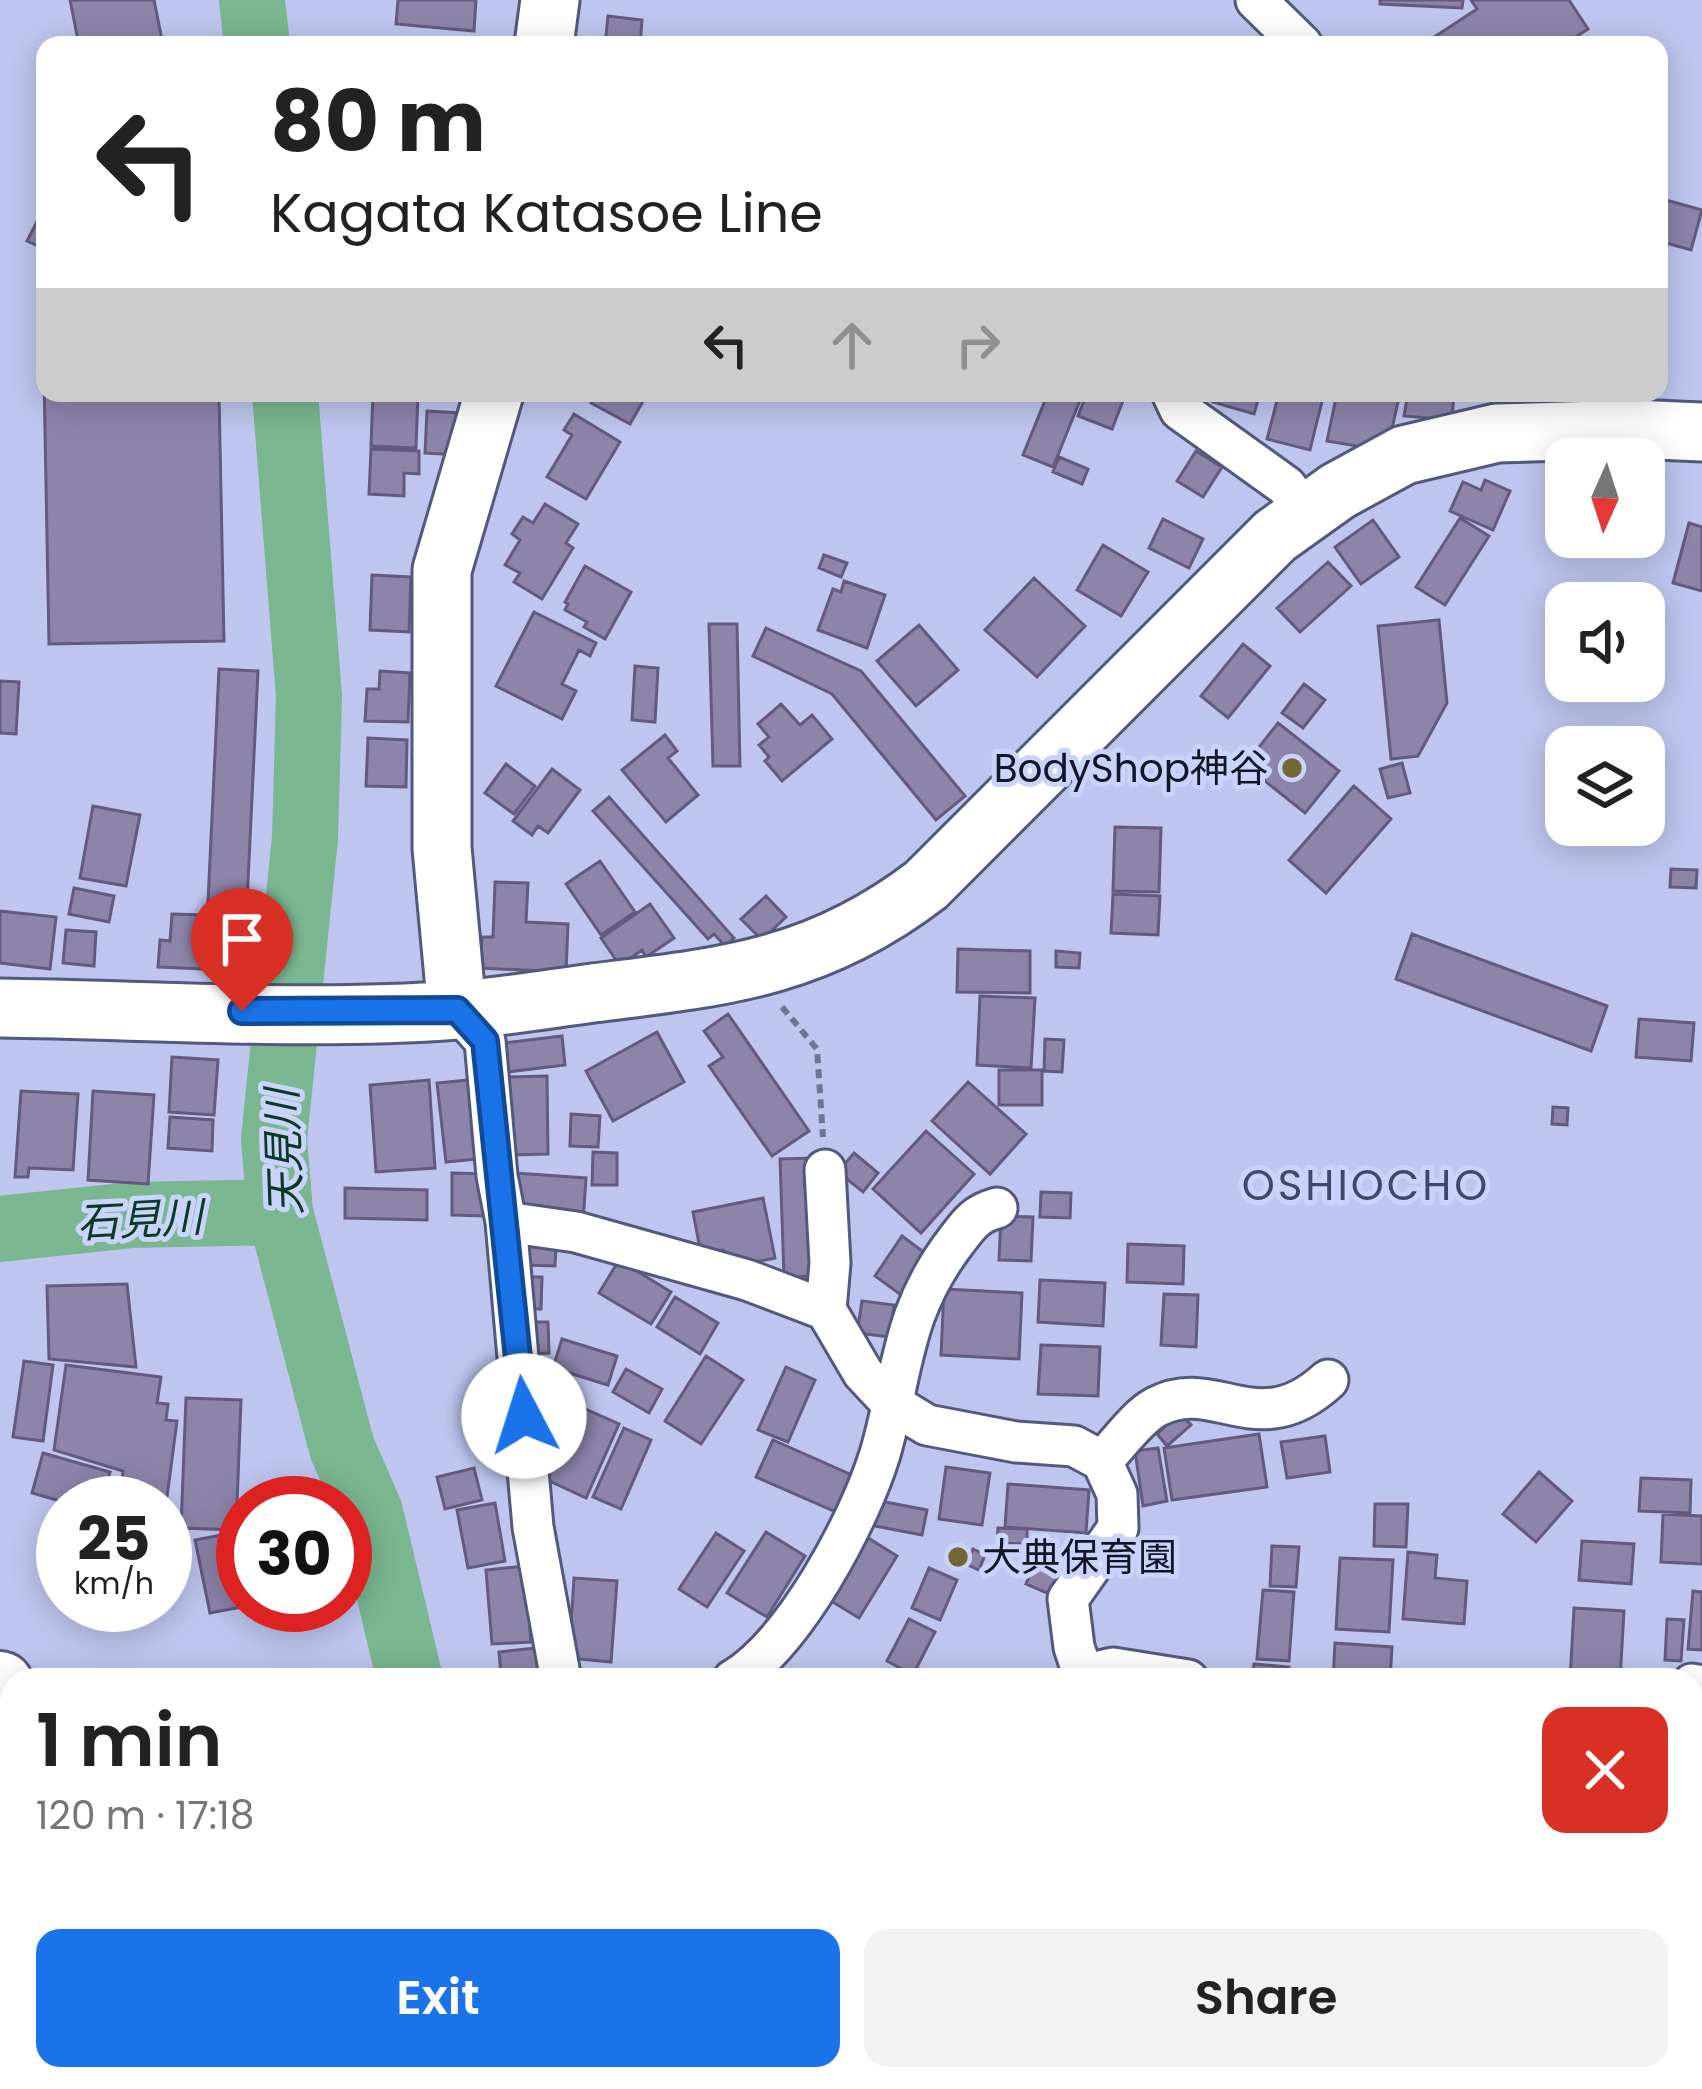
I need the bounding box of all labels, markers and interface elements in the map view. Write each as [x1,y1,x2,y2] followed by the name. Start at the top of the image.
[270,63,486,180] text: 80 m
[72,84,228,240] icon: left
[270,175,823,251] text: Kagata Katasoe Line
[693,312,759,378] icon: left
[819,312,885,378] icon: ahead
[945,312,1011,378] icon: right
[1545,438,1665,558] north arrow
[1545,438,1665,846] map controls
[1545,582,1665,702] button: sound
[1545,726,1665,846] button: layers
[994,741,1268,796] place label: BodyShop神谷
[1279,755,1305,781] marker: BodyShop神谷
[191,888,293,1011] pin
[209,906,275,972] icon: arrive
[252,1084,316,1216] water label: 天見川
[1242,1156,1490,1215] district label: OSHIOCHO
[76,1187,208,1253] water label: 石見川
[461,1353,587,1479] position arrow
[216,1476,372,1632] speed limit sign: 30
[77,1497,151,1581] text: 25
[982,1530,1177,1585] place label: 大典保育園
[945,1544,971,1570] marker: 大典保育園
[74,1562,154,1605] text: km/h
[36,1690,222,1791] text: 1 min
[1542,1707,1668,1833] button: close
[36,1788,254,1843] text: 120 m · 17:18
[36,1929,840,2067] button: Exit
[864,1929,1668,2067] button: Share

